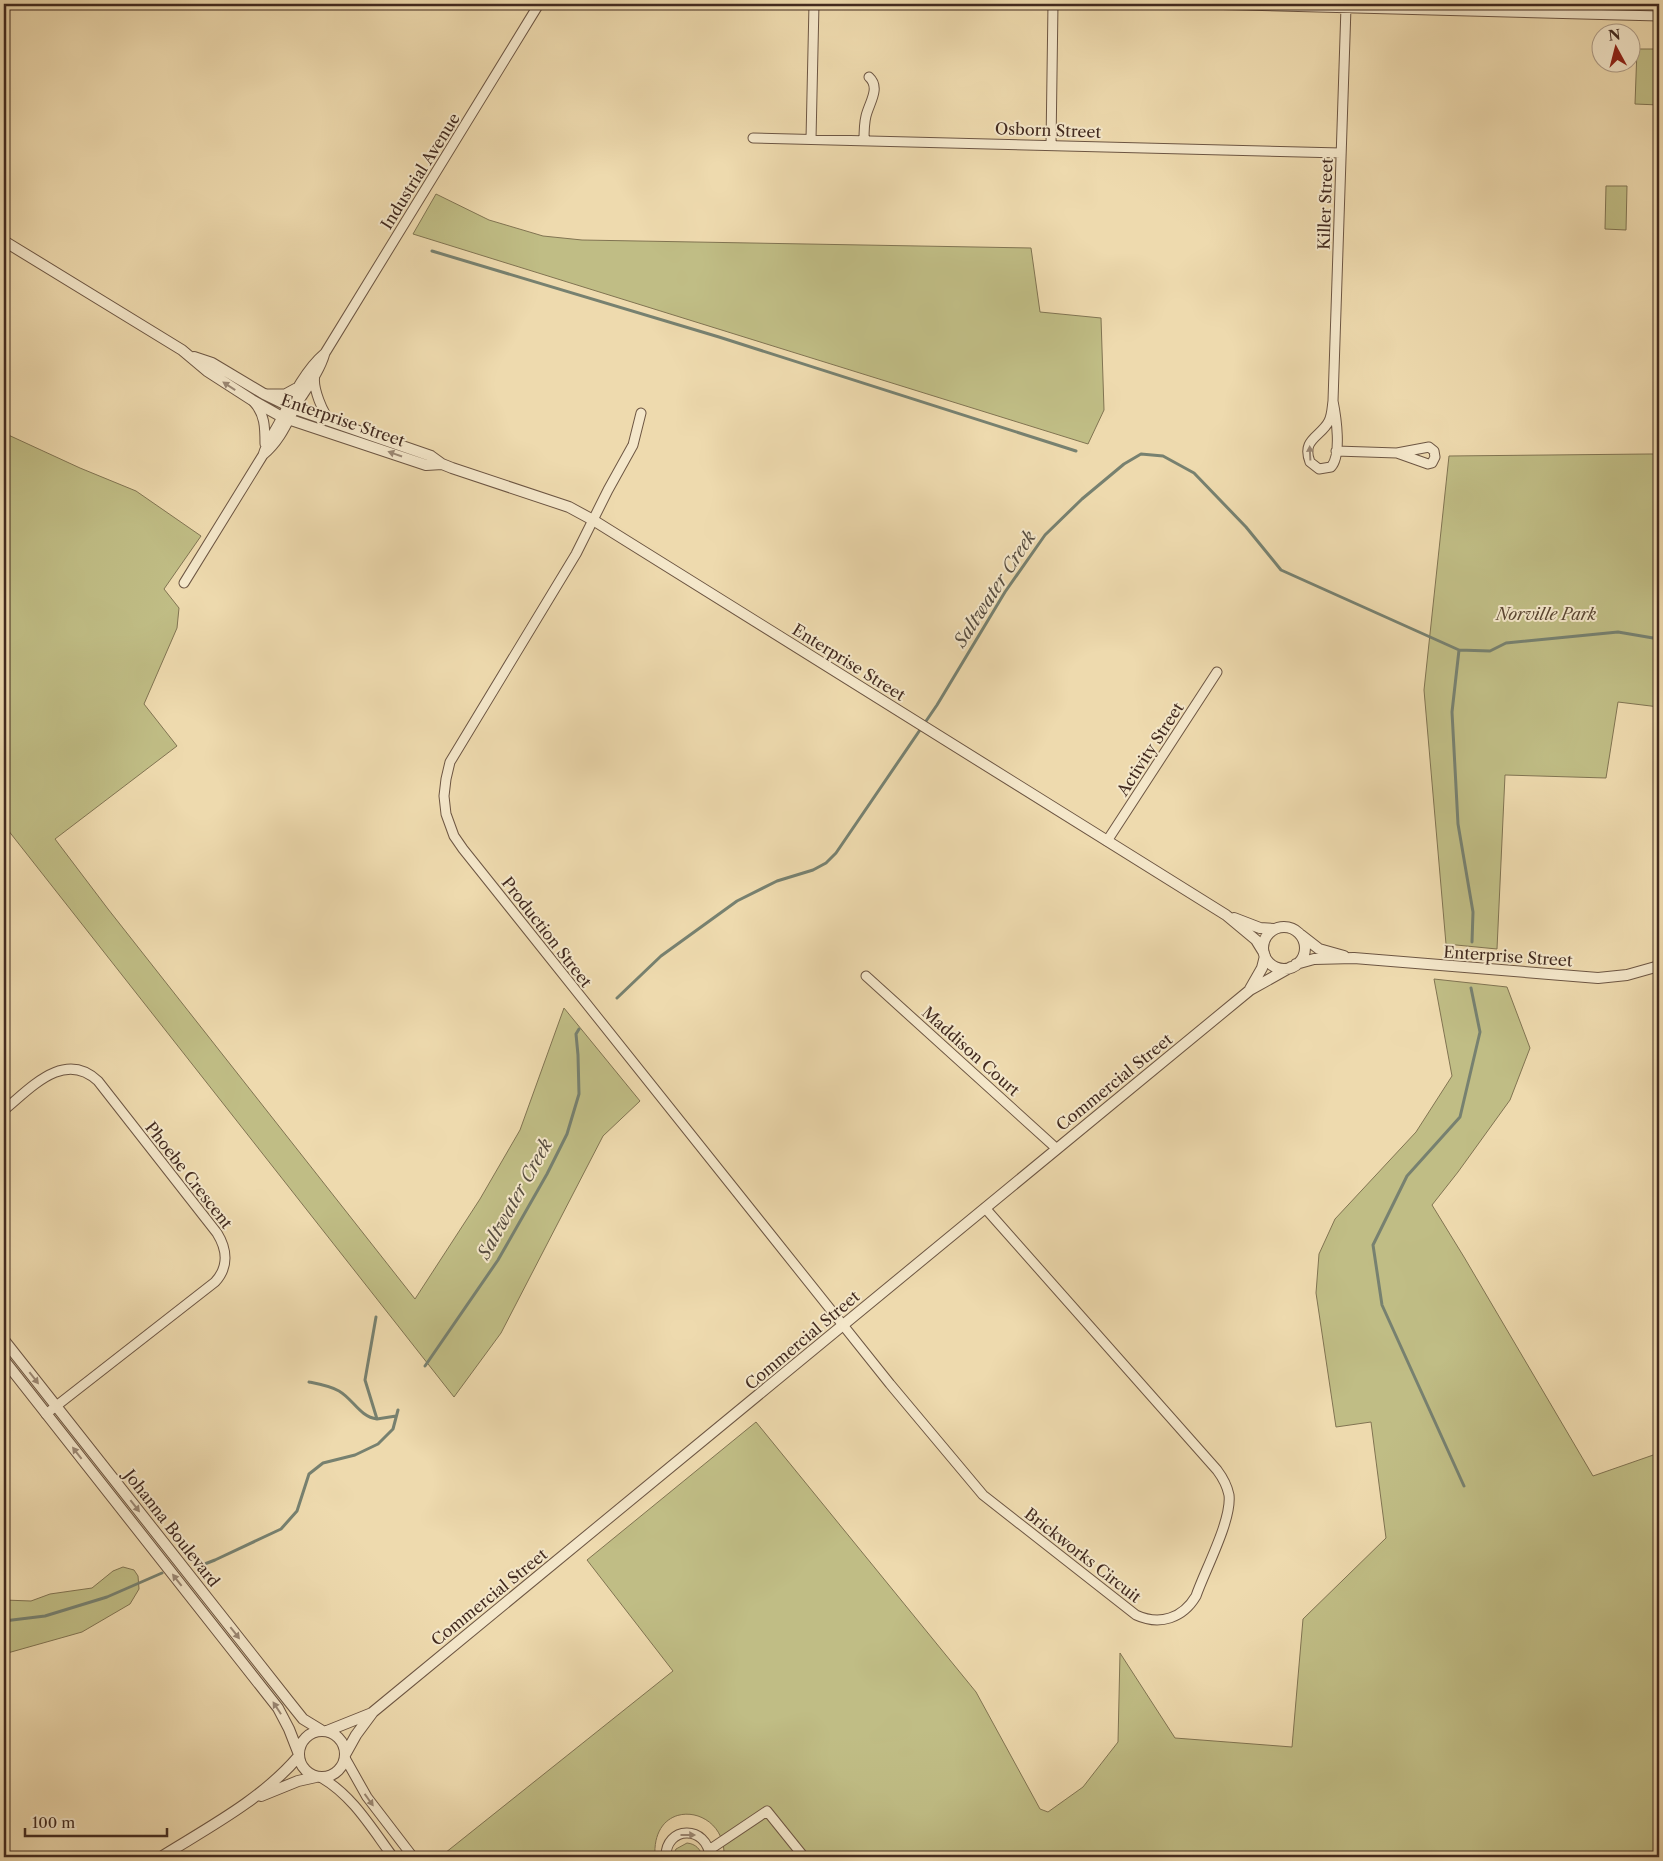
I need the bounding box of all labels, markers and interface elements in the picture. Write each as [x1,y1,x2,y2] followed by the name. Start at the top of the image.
[1590,22,1640,72] north arrow
[1607,25,1622,45] text: N
[376,109,464,233] street label: Industrial Avenue
[995,118,1102,142] street label: Osborn Street
[1313,157,1337,250] street label: Killer Street
[223,381,236,390] one-way arrow
[279,389,408,451] street label: Enterprise Street
[1305,445,1313,461] one-way arrow
[387,450,402,458] one-way arrow
[949,526,1041,652] water label: Saltwater Creek
[1494,604,1597,624] park label: Norville Park
[789,619,909,705] street label: Enterprise Street
[1112,698,1188,800] street label: Activity Street
[498,873,597,992] street label: Production Street
[1443,942,1574,971] street label: Enterprise Street
[918,1002,1024,1100] street label: Maddison Court
[1052,1029,1176,1135] street label: Commercial Street
[141,1118,237,1233] street label: Phoebe Crescent
[472,1134,557,1264] water label: Saltwater Creek
[741,1286,864,1394] street label: Commercial Street
[29,1371,39,1385] one-way arrow
[71,1446,82,1459] one-way arrow
[118,1463,224,1591] street label: Johanna Boulevard
[129,1499,140,1512] one-way arrow
[1021,1503,1146,1607] street label: Brickworks Circuit
[427,1544,551,1650] street label: Commercial Street
[172,1574,183,1587] one-way arrow
[230,1626,241,1639] one-way arrow
[272,1701,282,1715] one-way arrow
[364,1793,374,1807] one-way arrow
[25,1806,168,1838] scale bar
[32,1813,75,1832] text: 100 m
[680,1831,696,1839] one-way arrow

